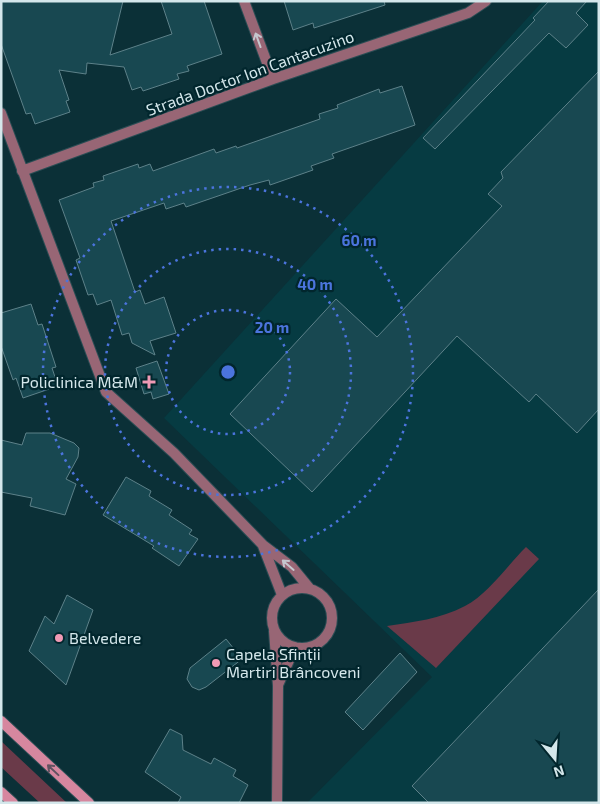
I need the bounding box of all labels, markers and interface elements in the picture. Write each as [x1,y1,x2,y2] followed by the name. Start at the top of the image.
[143,26,356,119] street label: Strada Doctor Ion Cantacuzino
[253,33,262,49] one-way arrow
[342,231,376,249] text: 60 m
[297,275,333,293] text: 40 m
[255,318,289,336] text: 20 m
[219,363,237,381] centre of rings
[20,372,138,391] place label: Policlinica M&M
[142,375,156,389] marker: Policlinica M&M
[282,559,295,571] one-way arrow
[69,628,141,647] place label: Belvedere
[53,632,65,644] marker: Belvedere
[226,644,361,681] place label: Capela Sfinții Martiri Brâncoveni
[210,657,222,669] marker: Capela Sfinții Martiri Brâncoveni
[530,734,580,784] north arrow
[552,762,567,781] text: N
[47,764,60,776] one-way arrow

